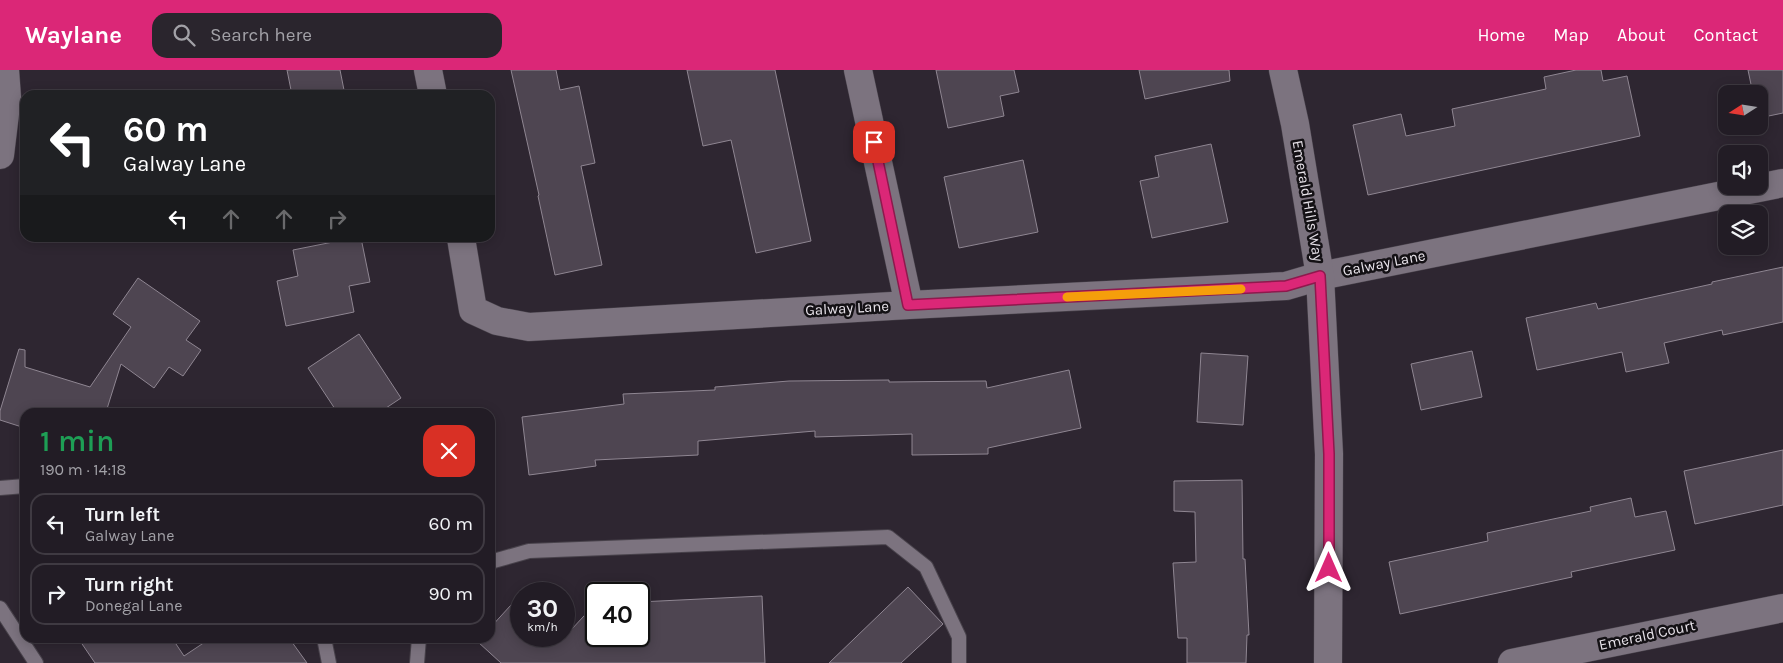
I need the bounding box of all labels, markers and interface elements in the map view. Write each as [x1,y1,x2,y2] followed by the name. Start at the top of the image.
[152,13,502,58] search box
[25,21,122,49] text: Waylane
[170,21,198,49] icon: search
[210,24,312,46] text: Search here
[1477,24,1525,46] text: Home
[1553,24,1589,46] text: Map
[1617,24,1666,46] text: About
[1694,24,1758,46] text: Contact
[1718,85,1768,135] north arrow
[1718,85,1768,255] map controls
[123,109,208,150] text: 60 m
[40,110,105,175] icon: left
[853,121,895,163] pin
[860,128,888,156] icon: arrive
[1288,139,1328,263] street label: Emerald Hills Way
[1718,145,1768,195] button: sound
[123,151,246,177] text: Galway Lane
[164,205,192,233] icon: left
[217,205,245,233] icon: ahead
[270,205,298,233] icon: ahead
[323,205,351,233] icon: right
[1718,205,1768,255] button: layers
[1341,246,1427,280] street label: Galway Lane
[805,297,889,319] street label: Galway Lane
[40,423,114,459] text: 1 min
[423,425,475,477] button: close
[40,460,126,479] text: 190 m · 14:18
[85,504,160,526] text: Turn left
[42,510,70,538] icon: left
[429,513,473,535] text: 60 m
[85,526,174,545] text: Galway Lane
[1302,541,1354,593] position arrow
[85,574,174,596] text: Turn right
[42,580,70,608] icon: right
[585,582,650,647] speed limit sign: 40
[428,583,473,605] text: 90 m
[527,594,558,623] text: 30
[85,596,182,615] text: Donegal Lane
[1597,616,1697,654] street label: Emerald Court
[527,620,558,634] text: km/h

